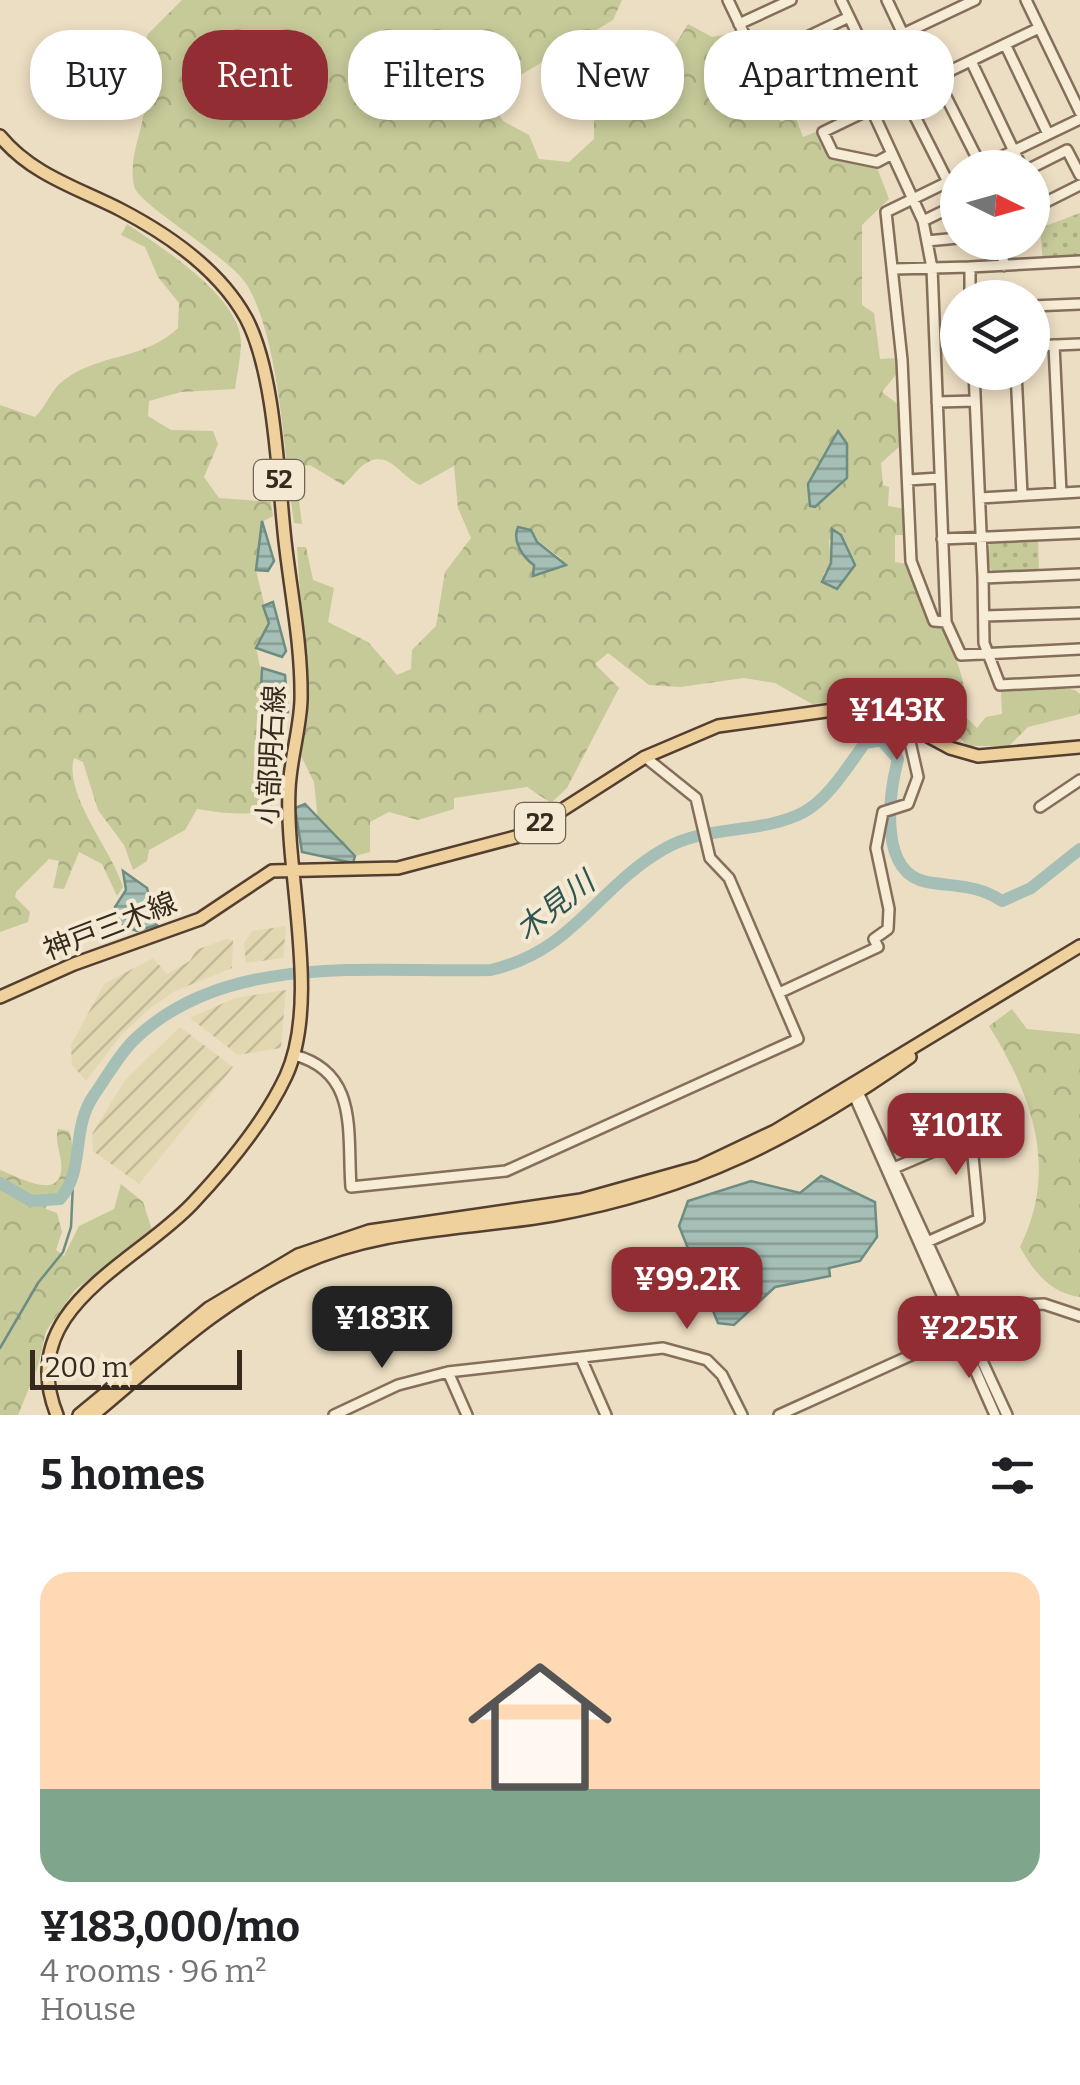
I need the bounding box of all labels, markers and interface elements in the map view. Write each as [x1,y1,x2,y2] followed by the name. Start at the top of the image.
[30,30,162,120] chip: Buy
[182,30,328,120] chip: Rent
[348,30,521,120] chip: Filters
[541,30,684,120] chip: New
[704,30,954,120] chip: Apartment
[940,150,1050,260] north arrow
[940,150,1050,390] map controls
[940,280,1050,390] button: layers
[254,460,304,500] road number: 52
[827,678,967,763] pin: ¥143K
[251,684,291,826] street label: 小部明石線
[849,691,945,729] text: ¥143K
[515,803,565,843] road number: 22
[508,862,604,948] water label: 木見川
[39,886,181,966] street label: 神戸三木線
[886,1093,1026,1178] pin: ¥101K
[910,1106,1002,1144] text: ¥101K
[606,1247,768,1332] pin: ¥99.2K
[634,1260,740,1298] text: ¥99.2K
[312,1286,452,1371] pin: ¥183K
[899,1296,1039,1381] pin: ¥225K
[334,1299,430,1337] text: ¥183K
[920,1309,1018,1347] text: ¥225K
[30,1345,242,1390] scale bar
[45,1351,128,1384] text: 200 m
[985,1448,1040,1503] icon: filters
[40,1450,205,1500] text: 5 homes
[450,1637,630,1817] icon: home
[40,1902,300,1952] text: ¥183,000/mo
[40,1952,267,1990] text: 4 rooms · 96 m²
[40,1990,136,2028] text: House

